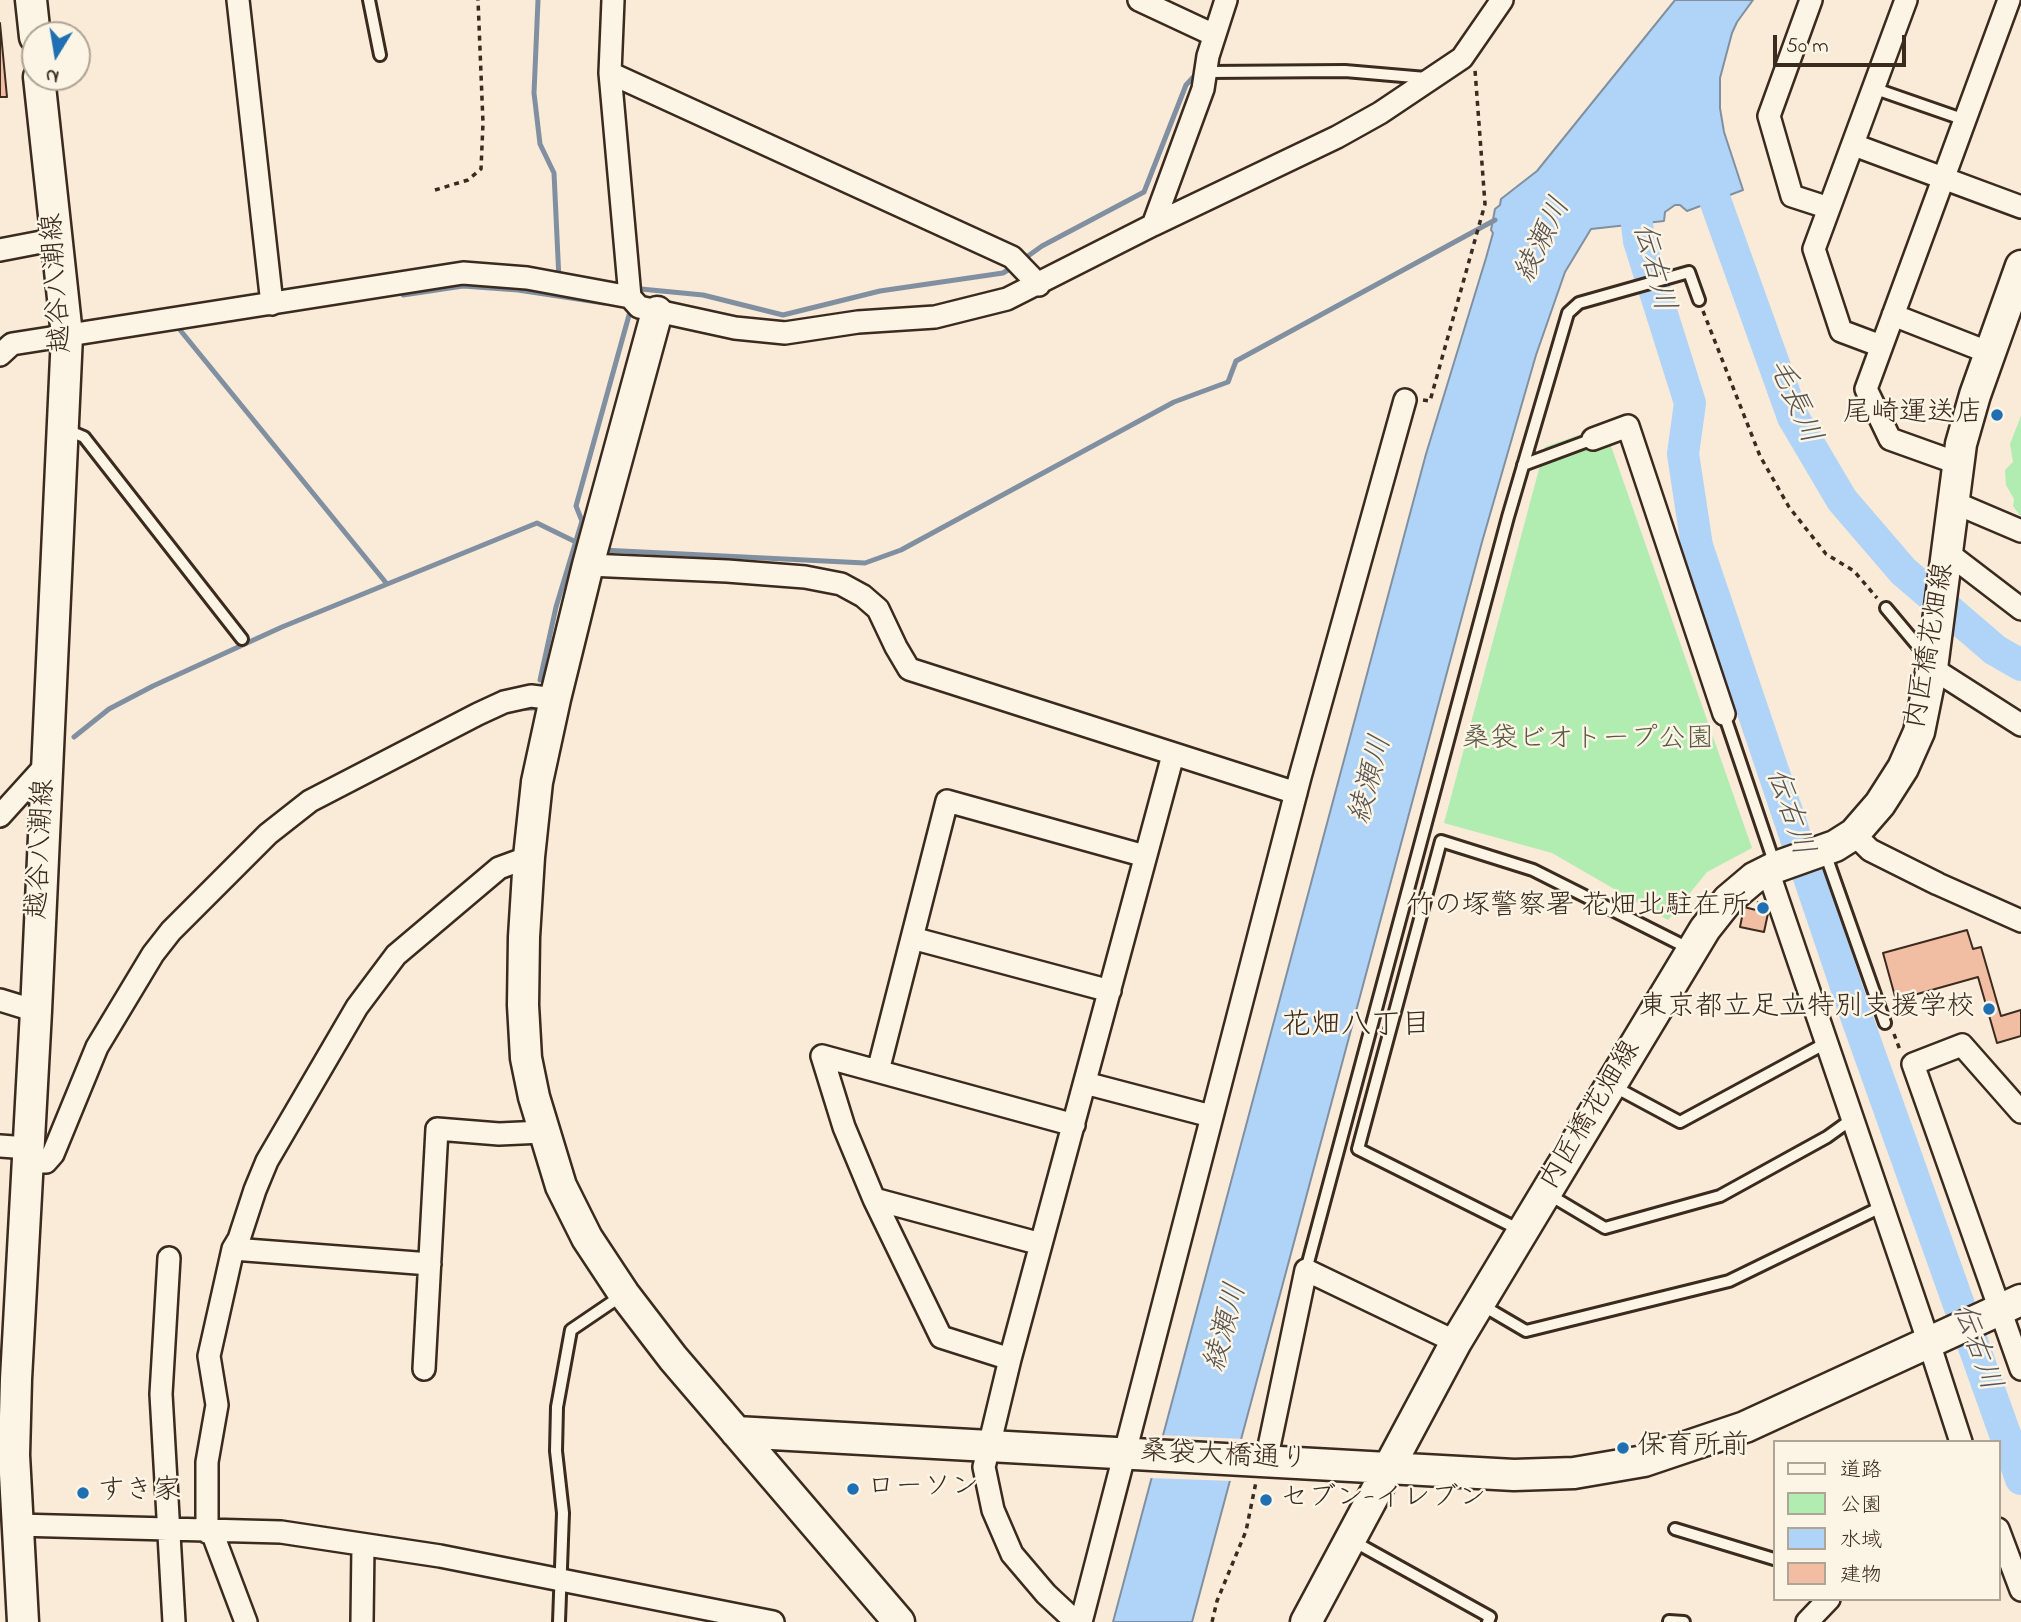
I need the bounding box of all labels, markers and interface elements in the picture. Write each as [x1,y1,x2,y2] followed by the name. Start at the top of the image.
[21,21,91,91] north arrow
[1776,21,1909,65] scale bar
[1786,32,1829,62] text: 50 m
[43,61,61,90] text: N
[1509,193,1581,289] water label: 綾瀬川
[37,212,81,354] street label: 越谷八潮線
[1622,220,1680,316] water label: 伝右川
[1757,354,1827,450] water label: 毛長川
[1843,398,1983,432] place label: 尾崎運送店
[1989,407,2005,423] marker: 尾崎運送店
[1901,560,1963,732] street label: 内匠橋花畑線
[1462,724,1714,758] park label: 桑袋ビオトープ公園
[1344,732,1402,828] water label: 綾瀬川
[1755,765,1819,861] water label: 伝右川
[23,778,63,920] street label: 越谷八潮線
[1406,891,1749,925] place label: 竹の塚警察署 花畑北駐在所
[1755,900,1771,916] marker: 竹の塚警察署 花畑北駐在所
[1639,992,1975,1026] place label: 東京都立足立特別支援学校
[1981,1001,1997,1017] marker: 東京都立足立特別支援学校
[1281,1010,1431,1046] district label: 花畑八丁目
[1534,1035,1650,1197] street label: 内匠橋花畑線
[1199,1280,1257,1376] water label: 綾瀬川
[1942,1300,2006,1396] water label: 伝右川
[1637,1431,1749,1465] place label: 保育所前
[1139,1437,1309,1479] street label: 桑袋大橋通り
[1615,1440,1631,1456] marker: 保育所前
[1772,1440,2000,1601] legend
[1840,1456,1882,1486] text: 道路
[867,1472,979,1506] place label: ローソン
[97,1476,181,1510] place label: すき家
[845,1481,861,1497] marker: ローソン
[1280,1483,1486,1517] place label: セブン-イレブン
[75,1485,91,1501] marker: すき家
[1840,1491,1882,1521] text: 公園
[1258,1492,1274,1508] marker: セブン-イレブン
[1840,1526,1882,1556] text: 水域
[1840,1561,1882,1591] text: 建物

